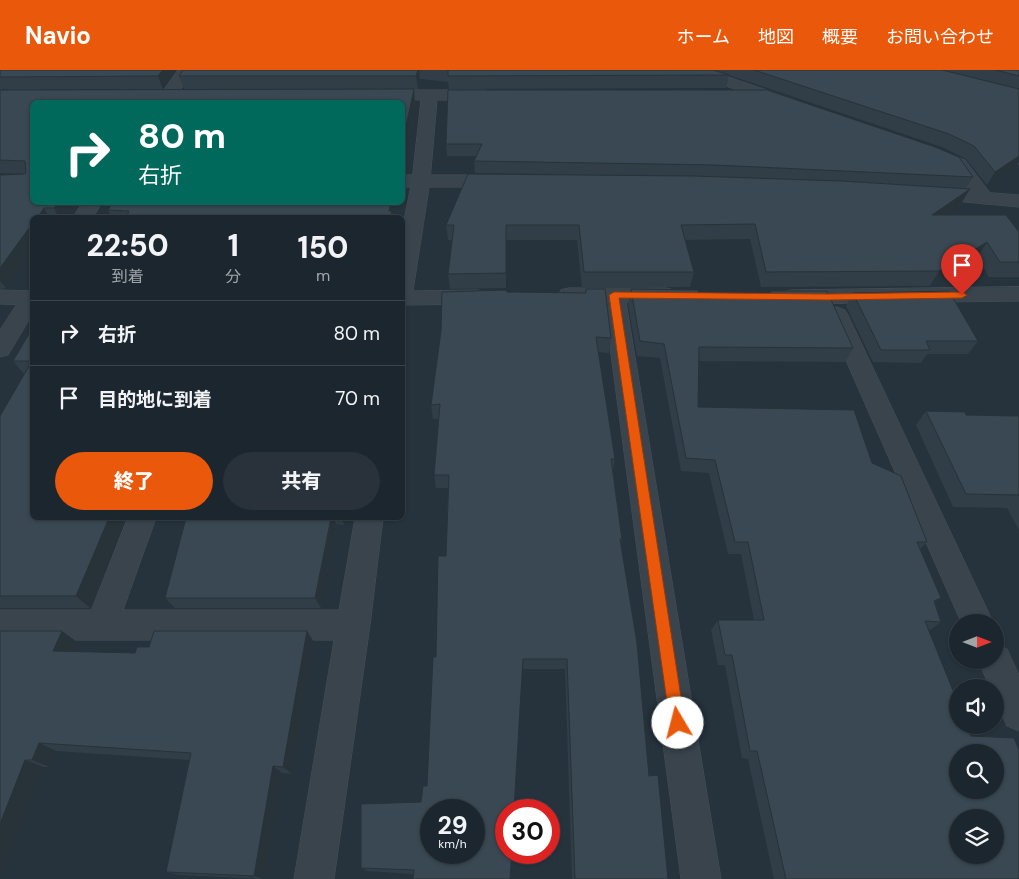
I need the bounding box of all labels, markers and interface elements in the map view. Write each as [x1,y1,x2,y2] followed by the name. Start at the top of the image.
[25,20,91,51] text: Navio
[677,25,730,49] text: ホーム
[758,25,794,49] text: 地図
[822,25,858,49] text: 概要
[886,25,994,49] text: お問い合わせ
[138,113,226,159] text: 80 m
[55,120,120,185] icon: right
[138,161,182,190] text: 右折
[86,226,169,265] text: 22:50
[228,226,239,265] text: 1
[298,228,349,267] text: 150
[941,244,983,295] pin
[948,251,976,279] icon: arrive
[316,265,330,286] text: m
[112,266,144,287] text: 到着
[225,266,241,287] text: 分
[55,319,83,347] icon: right
[333,321,380,346] text: 80 m
[98,322,136,347] text: 右折
[55,384,83,412] icon: arrive
[335,386,380,411] text: 70 m
[98,387,212,412] text: 目的地に到着
[55,452,213,510] button: 終了
[223,452,380,510] button: 共有
[949,614,1004,669] north arrow
[949,614,1004,864] map controls
[949,679,1004,734] button: sound
[651,696,703,748] position arrow
[949,744,1004,799] button: search
[495,799,560,864] speed limit sign: 30
[437,809,468,842] text: 29
[949,809,1004,864] button: layers
[438,836,467,852] text: km/h

